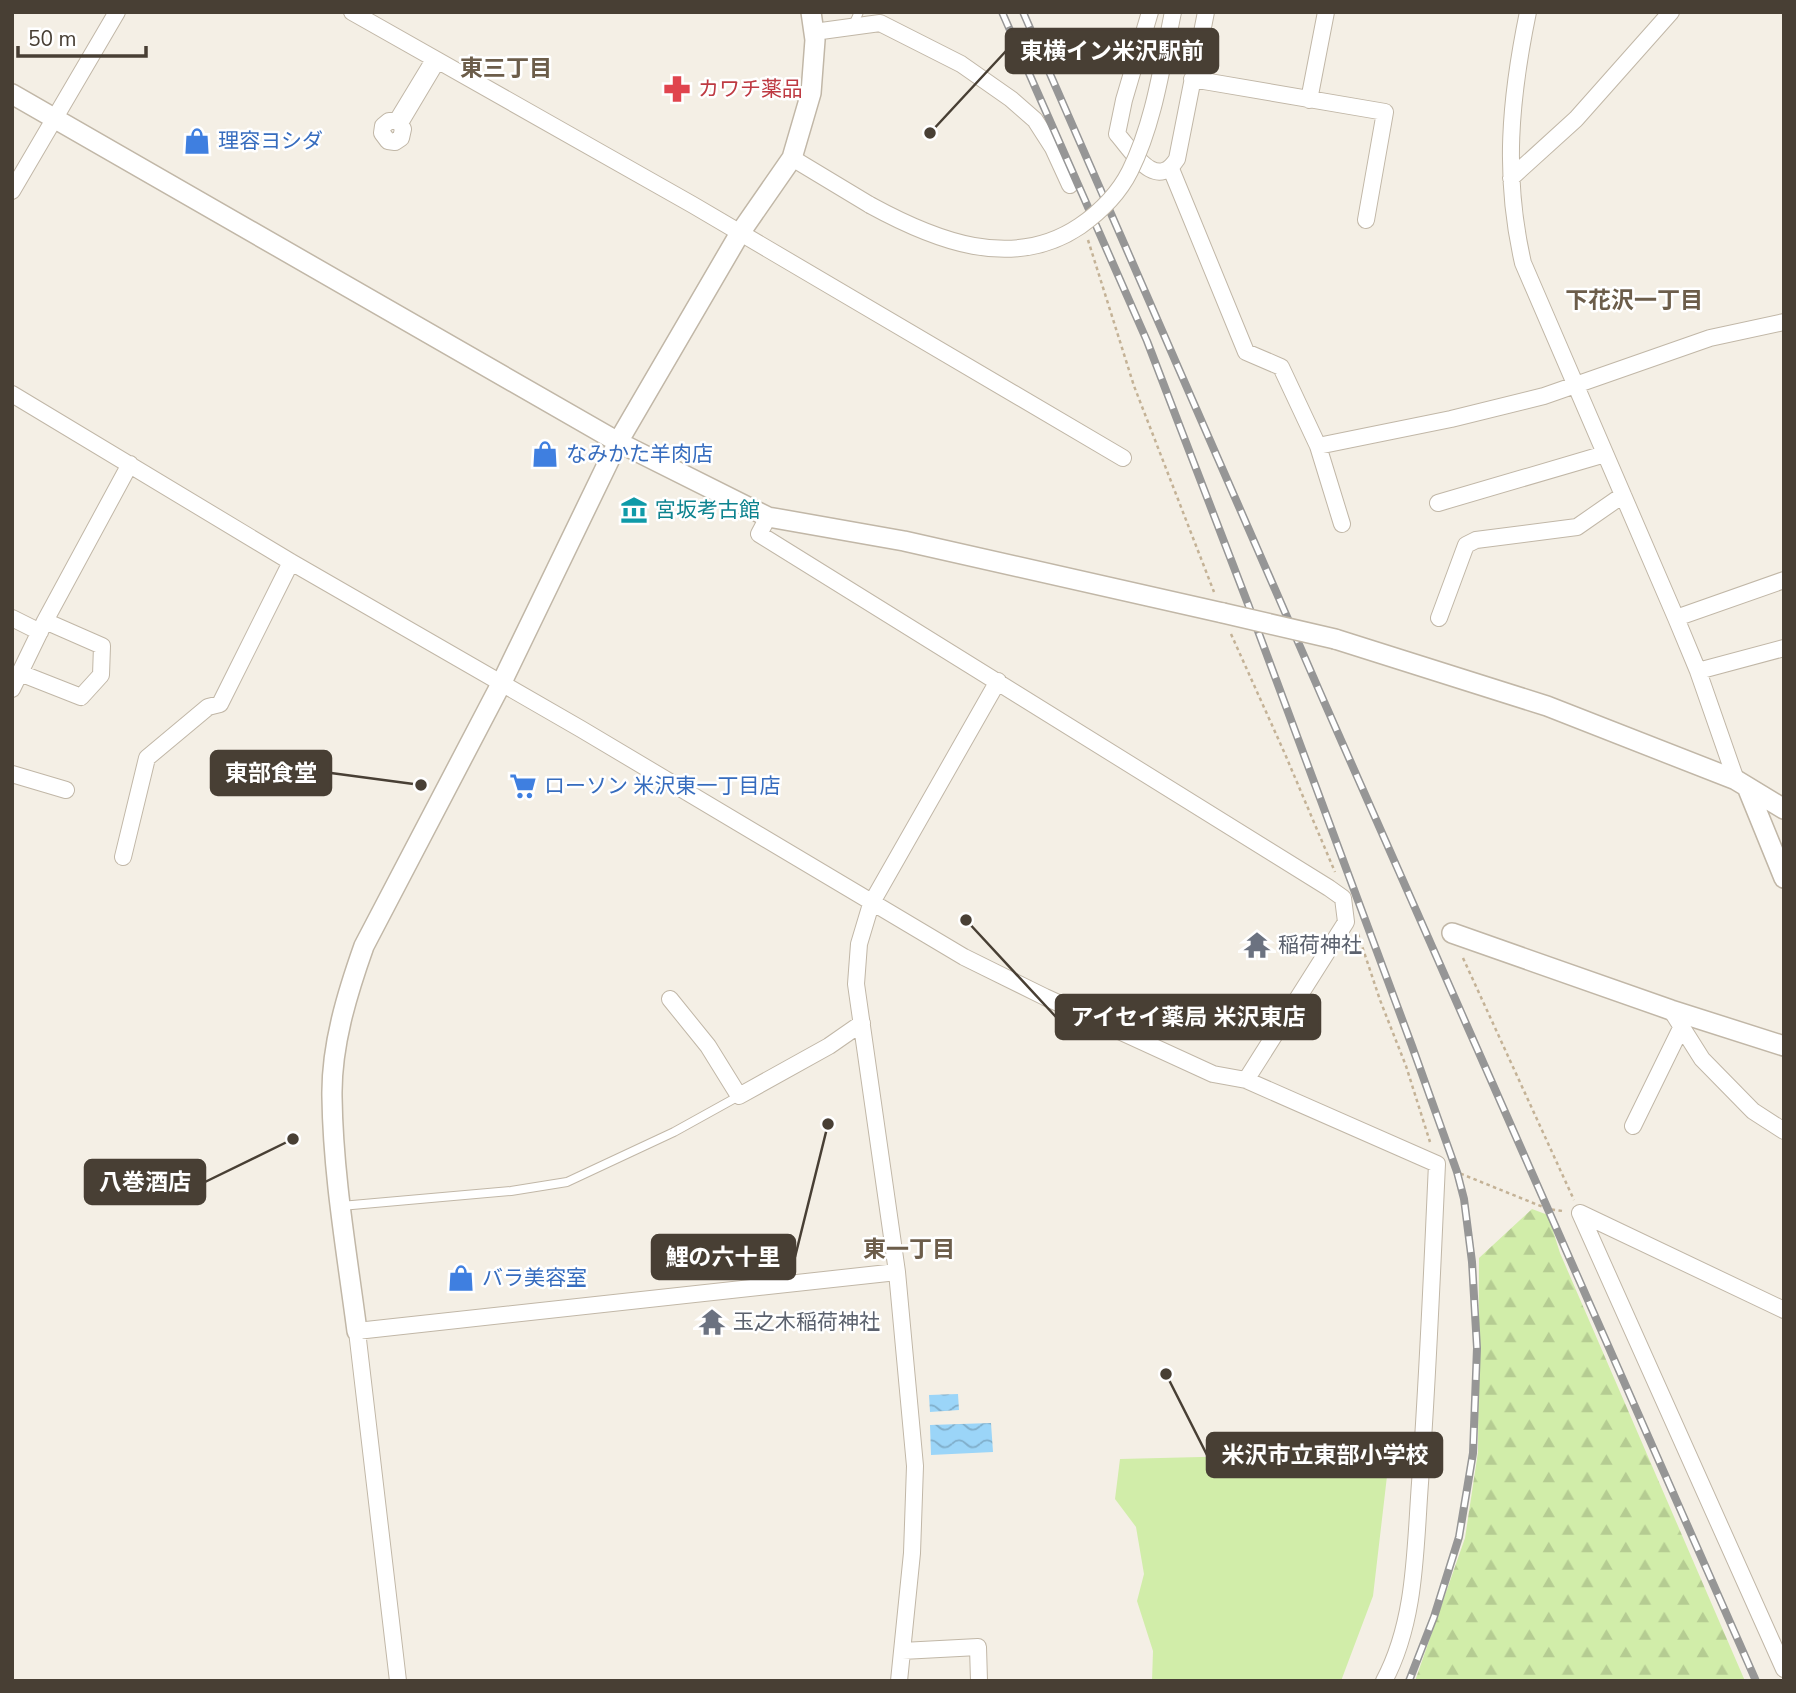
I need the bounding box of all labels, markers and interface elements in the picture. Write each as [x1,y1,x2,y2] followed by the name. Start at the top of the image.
[18,14,145,58] scale bar
[28,25,77,53] text: 50 m
[1006,29,1218,73] callout: 東横イン米沢駅前
[1020,36,1204,67] text: 東横イン米沢駅前
[460,53,552,84] district label: 東三丁目
[662,74,692,104] pharmacy icon: カワチ薬品
[698,75,803,103] place label: カワチ薬品
[182,126,212,156] shop icon: 理容ヨシダ
[218,127,323,155] place label: 理容ヨシダ
[1565,285,1703,316] district label: 下花沢一丁目
[530,439,560,469] shop icon: なみかた羊肉店
[566,440,713,468] place label: なみかた羊肉店
[619,495,649,525] museum icon: 宮坂考古館
[655,496,760,524] place label: 宮坂考古館
[211,751,331,795] callout: 東部食堂
[225,758,317,789] text: 東部食堂
[508,771,538,801] supermarket icon: ローソン 米沢東一丁目店
[544,772,780,800] place label: ローソン 米沢東一丁目店
[1242,930,1272,960] temple icon: 稲荷神社
[1278,931,1362,959] place label: 稲荷神社
[1056,995,1320,1039] callout: アイセイ薬局 米沢東店
[1070,1002,1306,1033] text: アイセイ薬局 米沢東店
[85,1160,205,1204] callout: 八巻酒店
[99,1167,191,1198] text: 八巻酒店
[863,1234,955,1265] district label: 東一丁目
[652,1235,795,1279] callout: 鯉の六十里
[666,1242,781,1273] text: 鯉の六十里
[446,1263,476,1293] shop icon: バラ美容室
[482,1264,587,1292] place label: バラ美容室
[697,1307,727,1337] temple icon: 玉之木稲荷神社
[733,1308,880,1336] place label: 玉之木稲荷神社
[1207,1433,1442,1477] callout: 米沢市立東部小学校
[1222,1440,1429,1471] text: 米沢市立東部小学校

